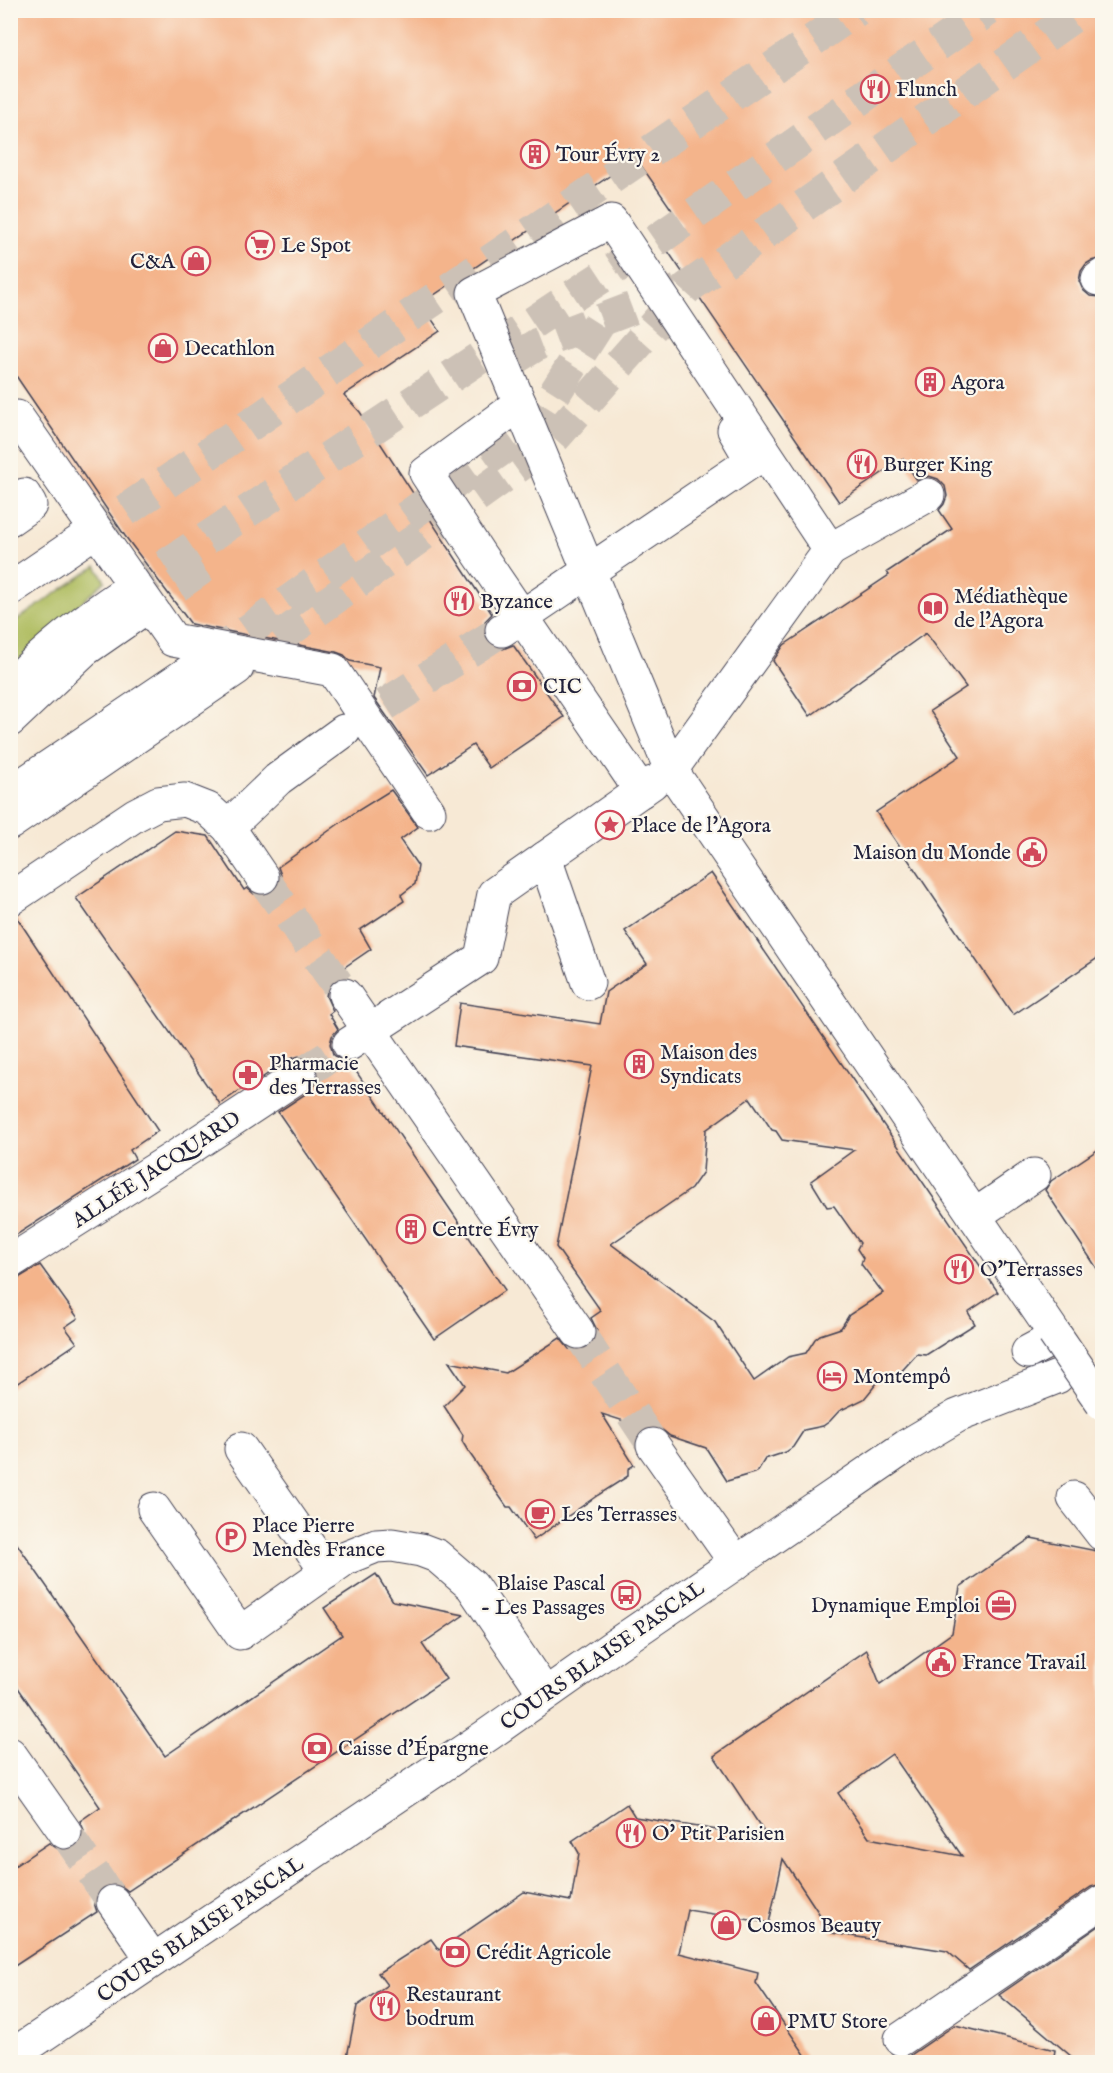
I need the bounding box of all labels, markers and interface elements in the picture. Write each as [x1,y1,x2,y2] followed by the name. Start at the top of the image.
[859,73,891,105] restaurant icon: Flunch
[896,77,957,104] place label: Flunch
[519,138,551,170] building icon: Tour Évry 2
[556,141,660,169] place label: Tour Évry 2
[244,229,276,261] supermarket icon: Le Spot
[281,233,351,260] place label: Le Spot
[180,245,212,277] shop icon: C&A
[130,249,176,276] place label: C&A
[147,332,179,364] shop icon: Decathlon
[184,336,275,363] place label: Decathlon
[914,366,946,398] building icon: Agora
[950,370,1005,397] place label: Agora
[846,448,878,480] restaurant icon: Burger King
[883,452,993,479] place label: Burger King
[954,584,1068,635] place label: Médiathèque de l'Agora
[443,585,475,617] restaurant icon: Byzance
[480,589,553,616] place label: Byzance
[917,592,949,624] library icon: Médiathèque de l'Agora
[506,670,538,702] bank icon: CIC
[543,674,582,701] place label: CIC
[594,809,626,841] place icon: Place de l'Agora
[631,813,772,840] place label: Place de l'Agora
[1016,836,1048,868] public building icon: Maison du Monde
[853,840,1011,867] place label: Maison du Monde
[660,1040,757,1091] place label: Maison des Syndicats
[623,1048,655,1080] building icon: Maison des Syndicats
[269,1051,381,1102] place label: Pharmacie des Terrasses
[232,1059,264,1091] pharmacy icon: Pharmacie des Terrasses
[66,1105,246,1235] street label: ALLÉE JACQUARD
[395,1213,427,1245] building icon: Centre Évry
[432,1216,539,1244] place label: Centre Évry
[943,1253,975,1285] restaurant icon: O'Terrasses
[980,1257,1083,1284] place label: O'Terrasses
[816,1360,848,1392] hotel icon: Montempô
[853,1364,951,1391] place label: Montempô
[524,1498,556,1530] cafe icon: Les Terrasses
[561,1502,677,1529] place label: Les Terrasses
[252,1513,385,1564] place label: Place Pierre Mendès France
[215,1521,247,1553] parking icon: Place Pierre Mendès France
[481,1571,605,1622] place label: Blaise Pascal - Les Passages
[495,1575,710,1737] street label: COURS BLAISE PASCAL
[610,1579,642,1611] bus stop icon: Blaise Pascal - Les Passages
[985,1589,1017,1621] office icon: Dynamique Emploi
[811,1593,980,1620] place label: Dynamique Emploi
[925,1646,957,1678] public building icon: France Travail
[962,1650,1086,1677] place label: France Travail
[301,1732,333,1764] bank icon: Caisse d'Épargne
[338,1735,489,1763] place label: Caisse d'Épargne
[615,1817,647,1849] restaurant icon: O' Ptit Parisien
[652,1821,785,1848] place label: O' Ptit Parisien
[92,1851,309,2010] street label: COURS BLAISE PASCAL
[710,1909,742,1941] shop icon: Cosmos Beauty
[747,1913,882,1940] place label: Cosmos Beauty
[439,1936,471,1968] bank icon: Crédit Agricole
[476,1940,612,1967] place label: Crédit Agricole
[406,1982,501,2033] place label: Restaurant bodrum
[369,1990,401,2022] restaurant icon: Restaurant bodrum
[750,2005,782,2037] shop icon: PMU Store
[787,2009,888,2036] place label: PMU Store

